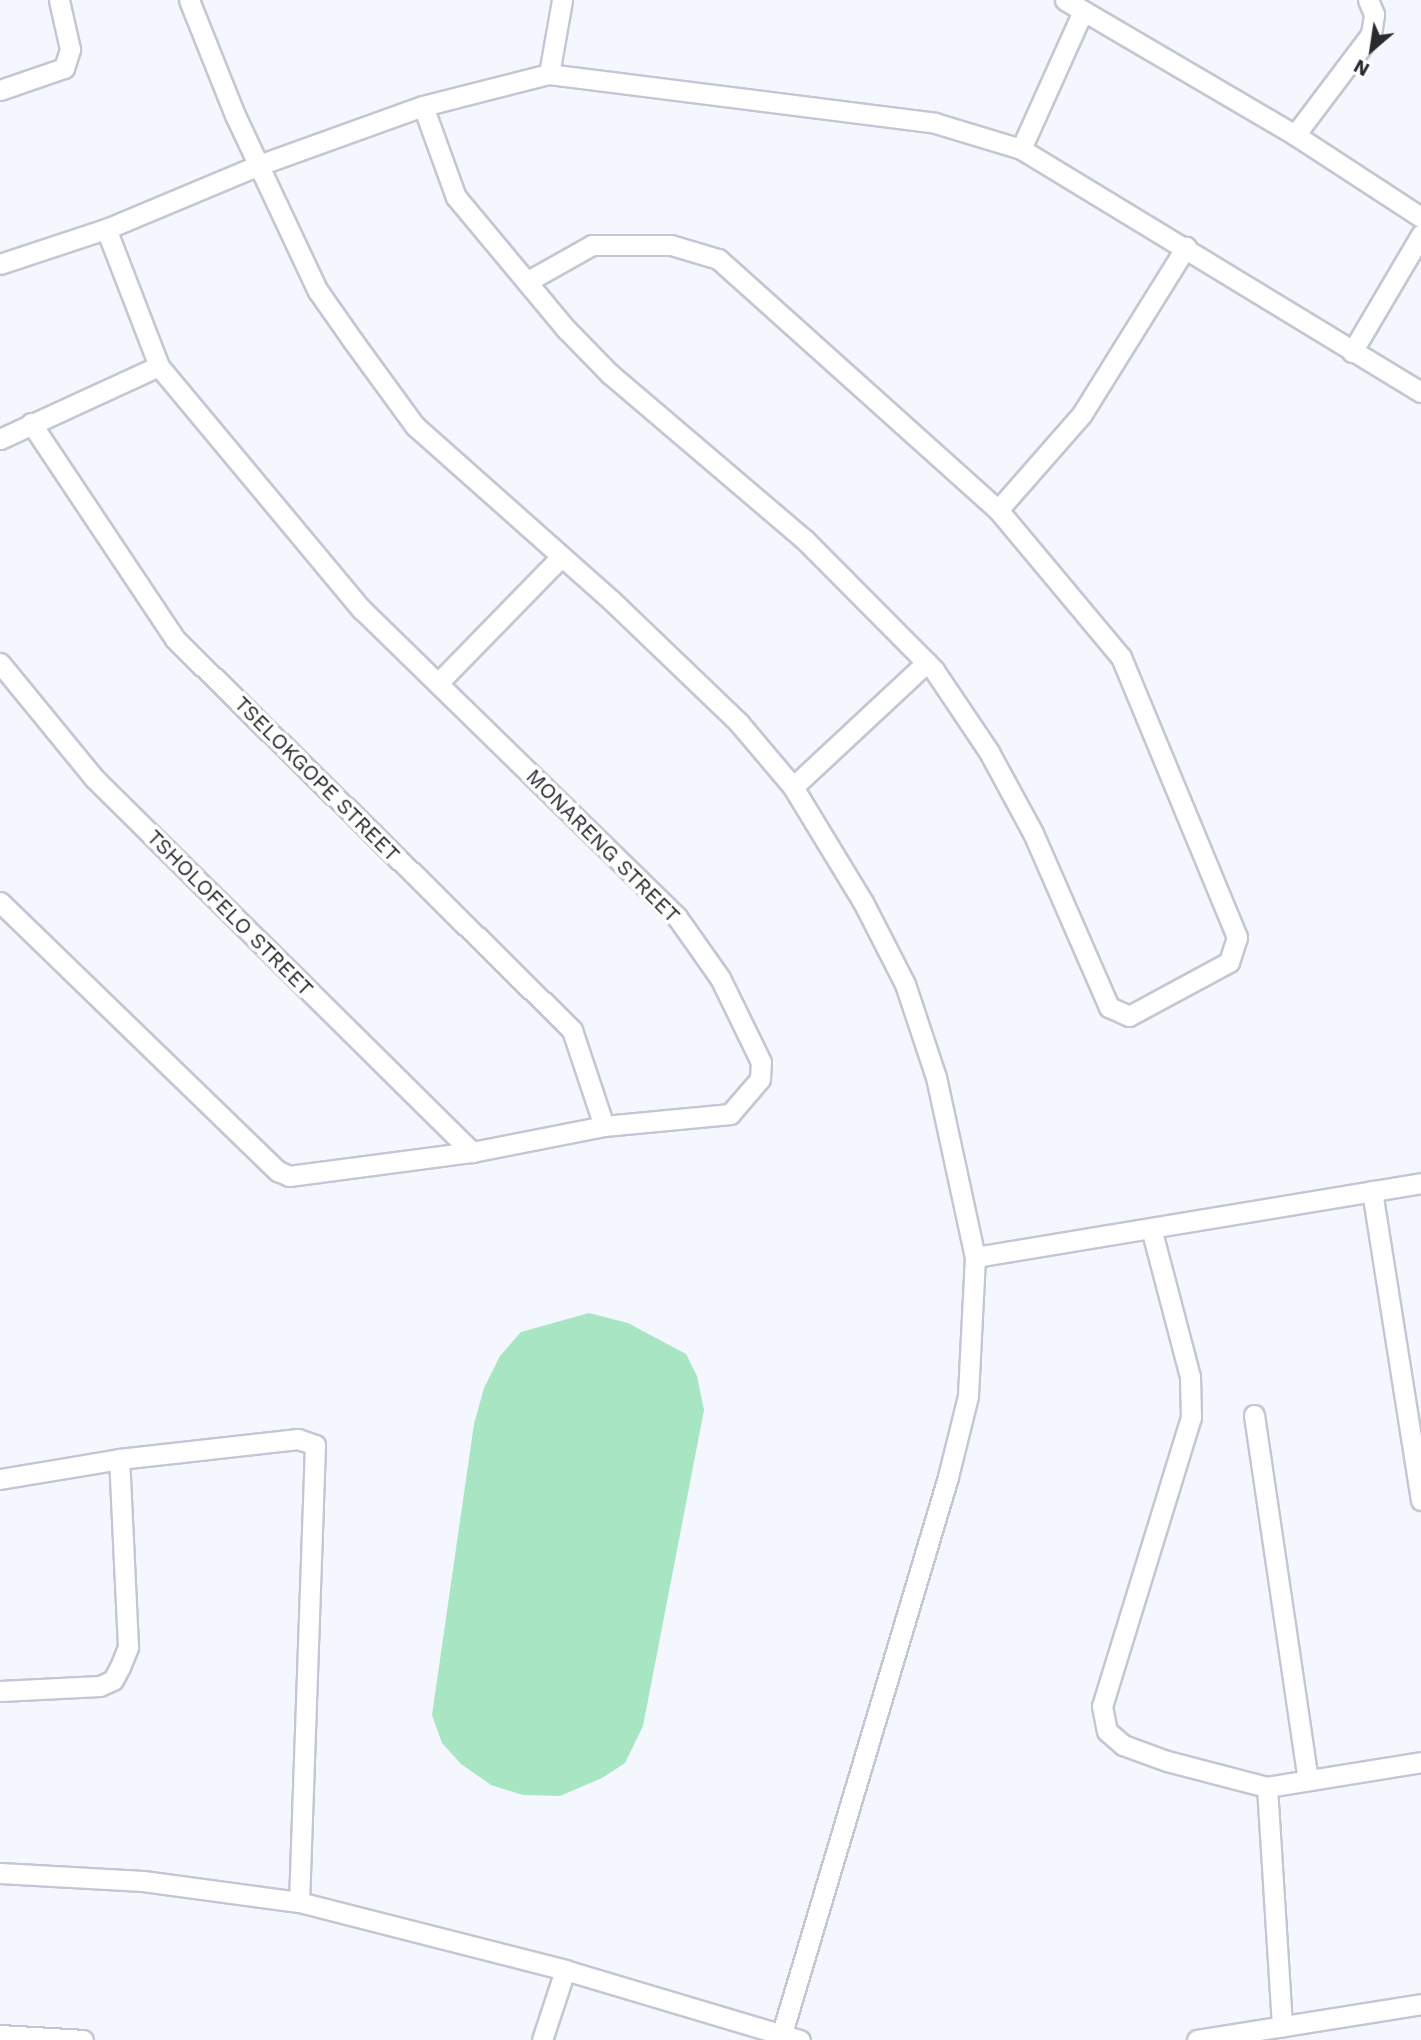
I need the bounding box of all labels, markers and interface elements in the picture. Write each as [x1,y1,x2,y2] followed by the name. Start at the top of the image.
[1337,14,1407,84] north arrow
[1350,54,1373,81] text: N
[229,691,405,867] street label: TSELOKGOPE STREET
[521,764,685,928] street label: MONARENG STREET
[142,825,318,1001] street label: TSHOLOFELO STREET

